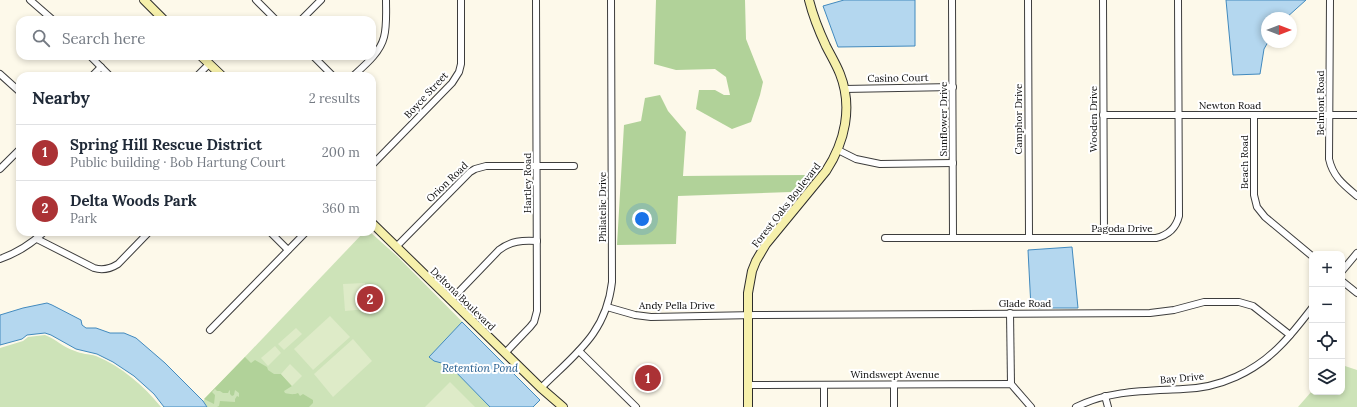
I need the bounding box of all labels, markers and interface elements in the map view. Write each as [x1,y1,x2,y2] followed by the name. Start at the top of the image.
[1261,12,1297,48] north arrow
[16,16,376,60] search box
[30,27,52,49] icon: search
[62,29,145,48] text: Search here
[401,69,451,121] street label: Boyce Street
[867,71,929,85] street label: Casino Court
[1314,71,1327,135] street label: Belmont Road
[937,81,950,157] street label: Sunflower Drive
[1012,83,1025,154] street label: Camphor Drive
[1087,85,1100,152] street label: Wooden Drive
[32,87,90,109] text: Nearby
[309,90,360,107] text: 2 results
[1199,99,1261,112] street label: Newton Road
[70,135,262,154] text: Spring Hill Rescue District
[1238,135,1251,189] street label: Beach Road
[42,144,48,161] text: 1
[322,144,360,161] text: 200 m
[521,153,534,213] street label: Hartley Road
[70,154,285,171] text: Public building · Bob Hartung Court
[423,159,471,205] street label: Orion Road
[749,160,823,250] street label: Forest Oaks Boulevard
[596,171,609,242] street label: Philatelic Drive
[70,191,197,210] text: Delta Woods Park
[42,200,48,217] text: 2
[322,200,360,217] text: 360 m
[632,209,652,229] your location
[70,210,97,227] text: Park
[1091,222,1153,235] street label: Pagoda Drive
[1309,251,1345,395] map controls
[1309,251,1345,287] button: +
[428,265,498,333] street label: Deltona Boulevard
[357,284,383,314] pin: 2
[1309,287,1345,323] button: −
[999,297,1051,310] street label: Glade Road
[638,299,715,312] street label: Andy Pella Drive
[1309,323,1345,359] button: locate
[1309,359,1345,395] button: layers
[442,361,519,375] water label: Retention Pond
[635,363,661,393] pin: 1
[851,368,940,381] street label: Windswept Avenue
[1159,370,1205,386] street label: Bay Drive

